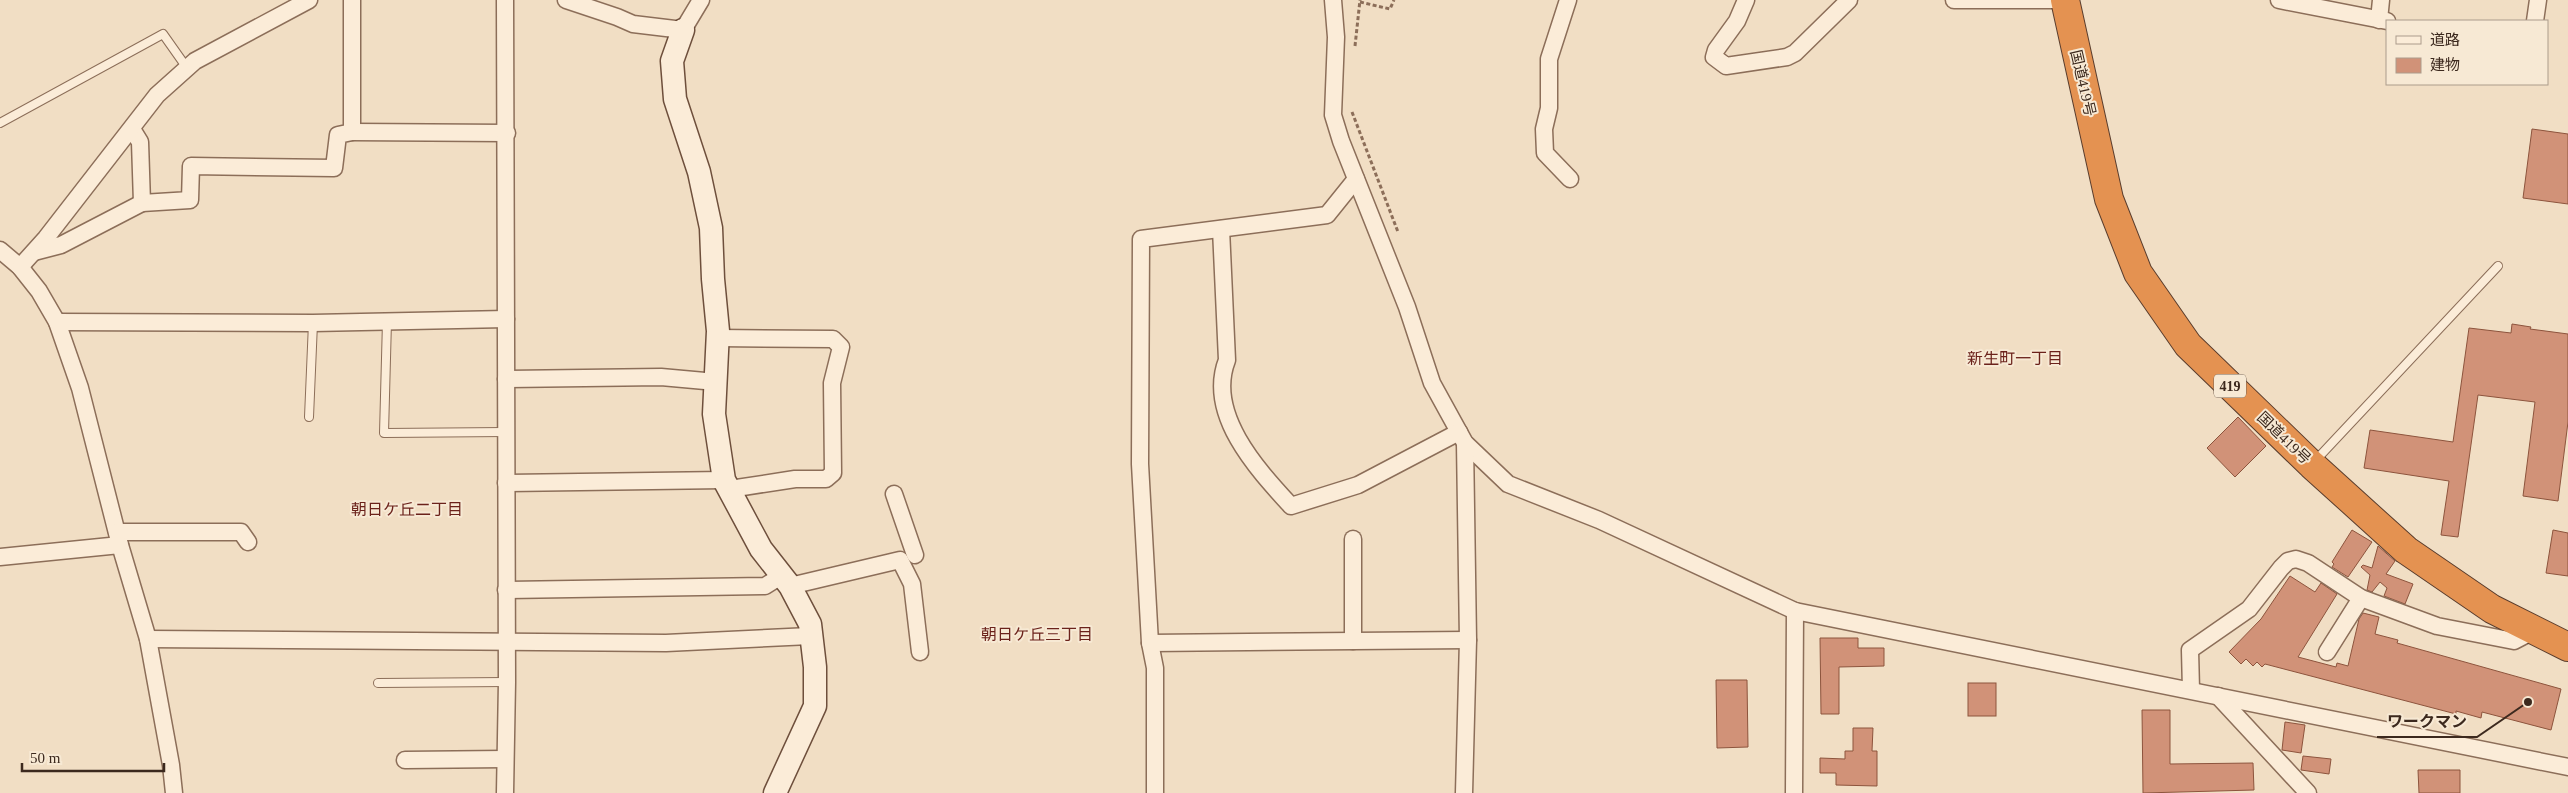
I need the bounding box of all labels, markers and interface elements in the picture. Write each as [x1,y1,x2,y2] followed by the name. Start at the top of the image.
[2386,20,2548,85] legend
[2430,32,2460,48] text: 道路
[2068,48,2098,118] street label: 国道419号
[2430,57,2460,73] text: 建物
[1967,350,2063,367] district label: 新生町一丁目
[2214,374,2246,398] road number: 419
[2254,409,2314,467] street label: 国道419号
[351,501,463,518] district label: 朝日ケ丘二丁目
[981,626,1093,643] district label: 朝日ケ丘三丁目
[2377,706,2477,737] callout: ワークマン
[2387,713,2467,730] text: ワークマン
[22,740,165,772] scale bar
[30,750,61,766] text: 50 m

